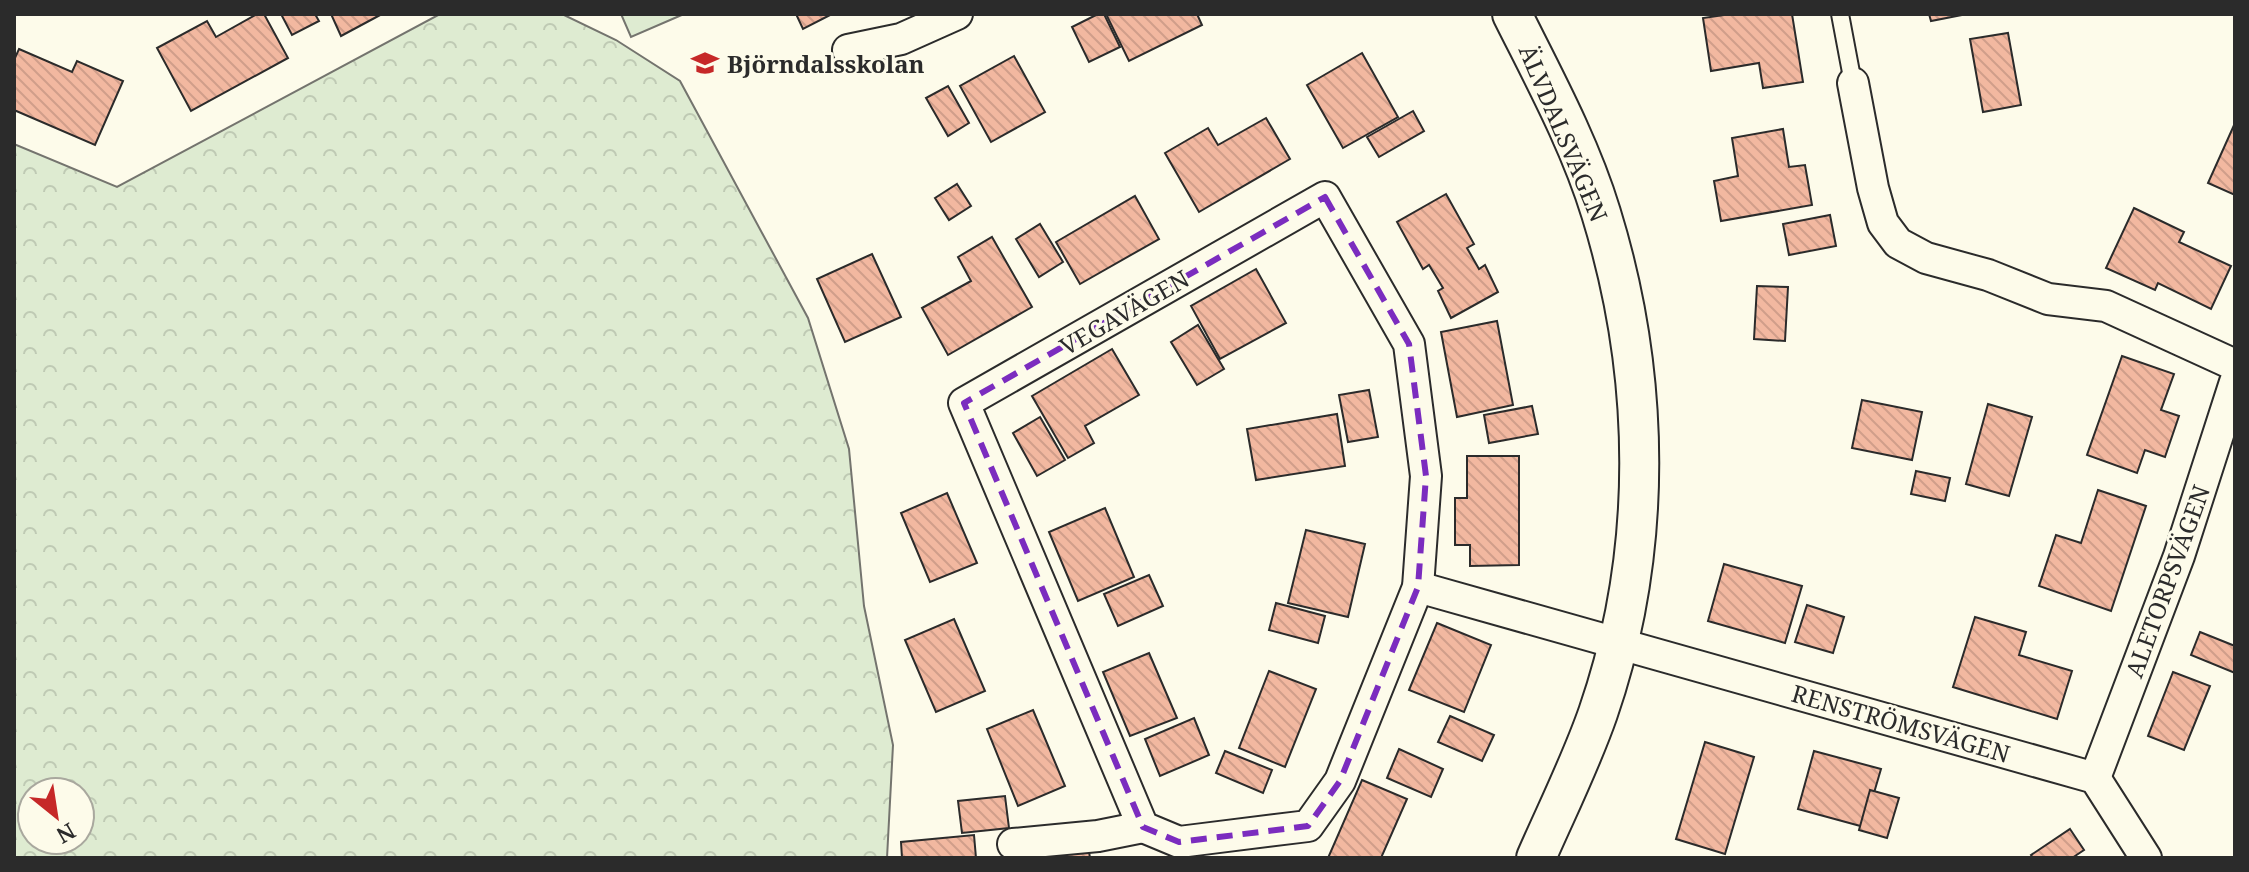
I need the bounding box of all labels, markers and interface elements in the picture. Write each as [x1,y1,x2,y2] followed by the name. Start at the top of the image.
[1512,39,1616,227] street label: ÄLVDALSVÄGEN
[727,47,925,80] place label: Björndalsskolan
[690,48,720,78] school or university icon: Björndalsskolan
[1053,262,1195,362] street label: VEGAVÄGEN
[2117,480,2217,682] street label: ALETORPSVÄGEN
[1788,676,2014,770] street label: RENSTRÖMSVÄGEN
[16,776,96,856] north arrow
[51,817,82,852] text: N

